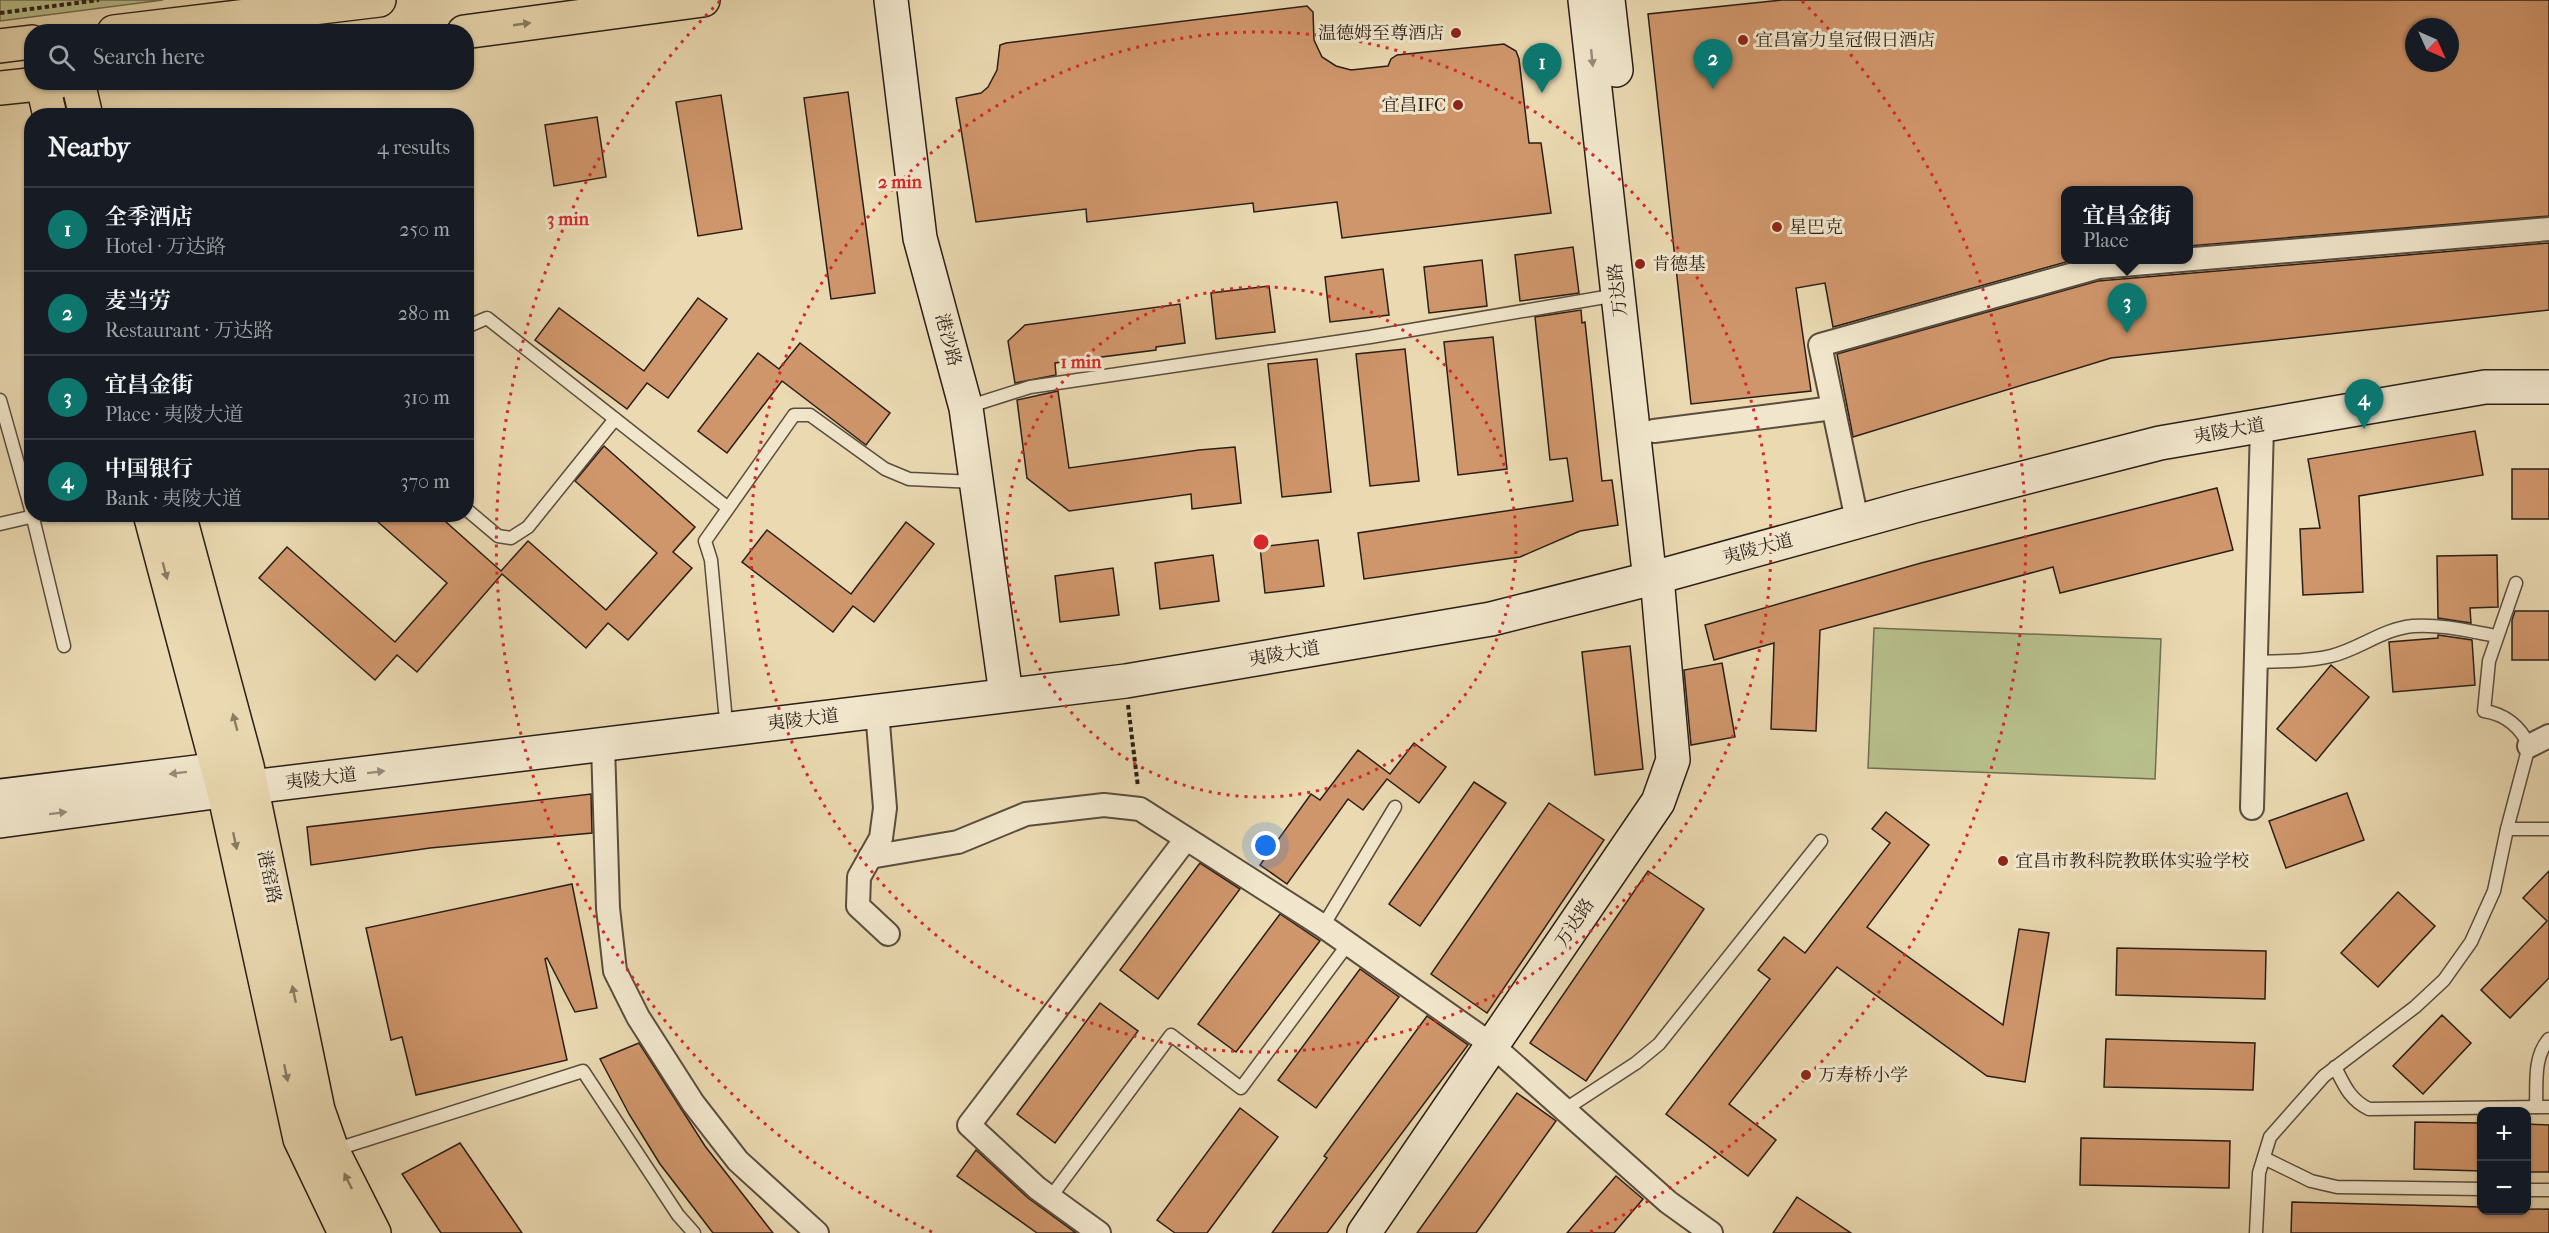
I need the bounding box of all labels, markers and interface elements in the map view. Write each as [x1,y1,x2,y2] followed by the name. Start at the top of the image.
[2405,18,2459,72] north arrow
[512,19,531,29] one-way arrow
[1318,23,1444,44] place label: 温德姆至尊酒店
[24,24,474,90] search box
[1449,26,1463,40] marker: 温德姆至尊酒店
[1755,30,1935,51] place label: 宜昌富力皇冠假日酒店
[1736,33,1750,47] marker: 宜昌富力皇冠假日酒店
[1694,40,1732,89] pin: 2
[45,41,78,74] icon: search
[93,44,205,70] text: Search here
[1522,44,1562,93] pin: 1
[1587,49,1596,68] one-way arrow
[1381,95,1446,116] place label: 宜昌IFC
[1451,98,1465,112] marker: 宜昌IFC
[48,132,130,163] text: Nearby
[377,136,450,159] text: 4 results
[878,172,922,193] text: 2 min
[2061,186,2193,264] popup
[2083,203,2171,229] text: 宜昌金街
[105,204,193,230] text: 全季酒店
[547,209,590,230] text: 3 min
[1789,217,1843,238] place label: 星巴克
[64,218,71,241] text: 1
[399,218,450,241] text: 250 m
[1770,220,1784,234] marker: 星巴克
[2083,229,2129,252] text: Place
[105,235,226,258] text: Hotel · 万达路
[1652,254,1706,275] place label: 肯德基
[1633,257,1647,271] marker: 肯德基
[1605,262,1631,318] street label: 万达路
[2108,284,2146,333] pin: 3
[105,288,171,314] text: 麦当劳
[62,302,73,325] text: 2
[398,302,450,325] text: 280 m
[931,311,965,369] street label: 港沙路
[105,319,273,342] text: Restaurant · 万达路
[1060,352,1102,373] text: 1 min
[105,372,193,398] text: 宜昌金街
[2344,380,2384,429] pin: 4
[63,386,72,409] text: 3
[403,386,450,409] text: 310 m
[105,403,243,426] text: Place · 夷陵大道
[2192,414,2266,448] street label: 夷陵大道
[105,456,193,482] text: 中国银行
[62,470,73,493] text: 4
[400,470,450,493] text: 370 m
[105,487,242,510] text: Bank · 夷陵大道
[1721,530,1795,568] street label: 夷陵大道
[1251,532,1271,552] centre of rings
[161,562,171,580] one-way arrow
[1247,637,1321,671] street label: 夷陵大道
[766,705,840,735] street label: 夷陵大道
[230,712,239,730] one-way arrow
[284,764,358,794] street label: 夷陵大道
[367,767,386,777] one-way arrow
[168,768,187,777] one-way arrow
[49,809,68,818] one-way arrow
[1251,831,1280,860] your location
[230,832,240,851] one-way arrow
[253,848,285,906] street label: 港窑路
[2015,851,2249,872] place label: 宜昌市教科院教联体实验学校
[1996,854,2010,868] marker: 宜昌市教科院教联体实验学校
[1551,895,1599,951] street label: 万达路
[289,984,298,1003] one-way arrow
[282,1063,291,1082] one-way arrow
[1818,1065,1908,1086] place label: 万寿桥小学
[1799,1068,1813,1082] marker: 万寿桥小学
[2477,1107,2531,1215] map controls
[2477,1107,2531,1161] button: +
[2477,1161,2531,1215] button: −
[343,1172,352,1189] one-way arrow

